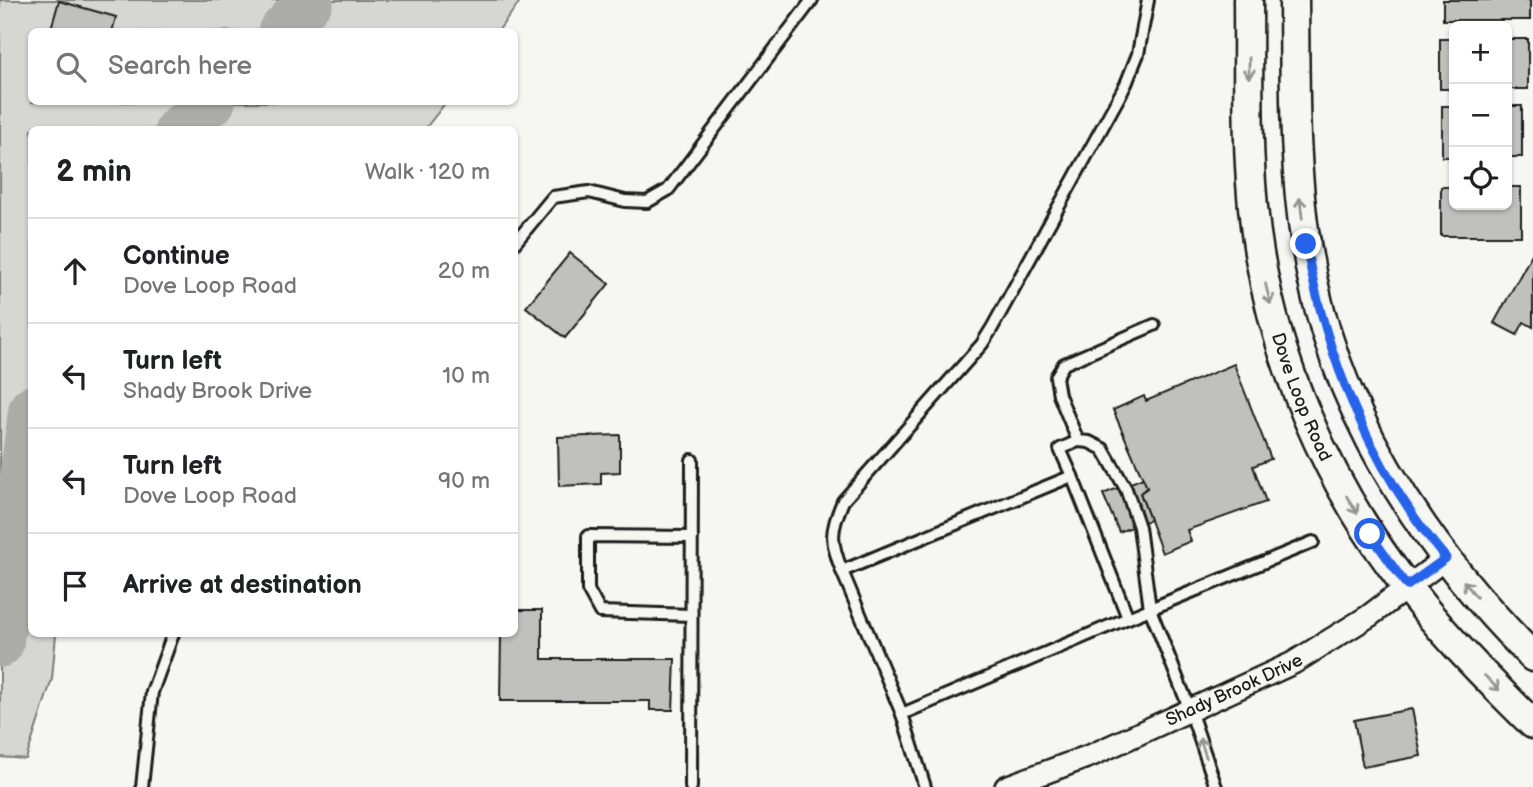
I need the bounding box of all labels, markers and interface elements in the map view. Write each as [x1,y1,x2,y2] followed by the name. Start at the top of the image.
[1449,21,1512,210] map controls
[1449,21,1512,84] button: +
[28,28,518,105] search box
[52,48,90,86] icon: search
[108,51,252,82] text: Search here
[1242,56,1255,79] one-way arrow
[1449,84,1512,147] button: −
[1449,147,1512,210] button: locate
[56,154,132,190] text: 2 min
[365,158,490,186] text: Walk · 120 m
[1295,197,1308,220] one-way arrow
[1290,228,1321,259] route end
[123,241,230,272] text: Continue
[56,252,94,290] icon: ahead
[438,257,490,285] text: 20 m
[123,272,297,300] text: Dove Loop Road
[1262,282,1275,305] one-way arrow
[1267,330,1336,465] street label: Dove Loop Road
[123,346,222,377] text: Turn left
[56,357,94,395] icon: left
[442,362,490,390] text: 10 m
[123,377,312,405] text: Shady Brook Drive
[123,451,222,482] text: Turn left
[56,462,94,500] icon: left
[438,467,490,495] text: 90 m
[123,482,297,510] text: Dove Loop Road
[1344,495,1359,514] one-way arrow
[1354,518,1385,549] route start
[56,567,94,605] icon: arrive
[123,570,362,601] text: Arrive at destination
[1463,580,1478,598] one-way arrow
[1162,649,1307,730] street label: Shady Brook Drive
[1483,675,1500,692] one-way arrow
[1196,738,1209,760] one-way arrow

